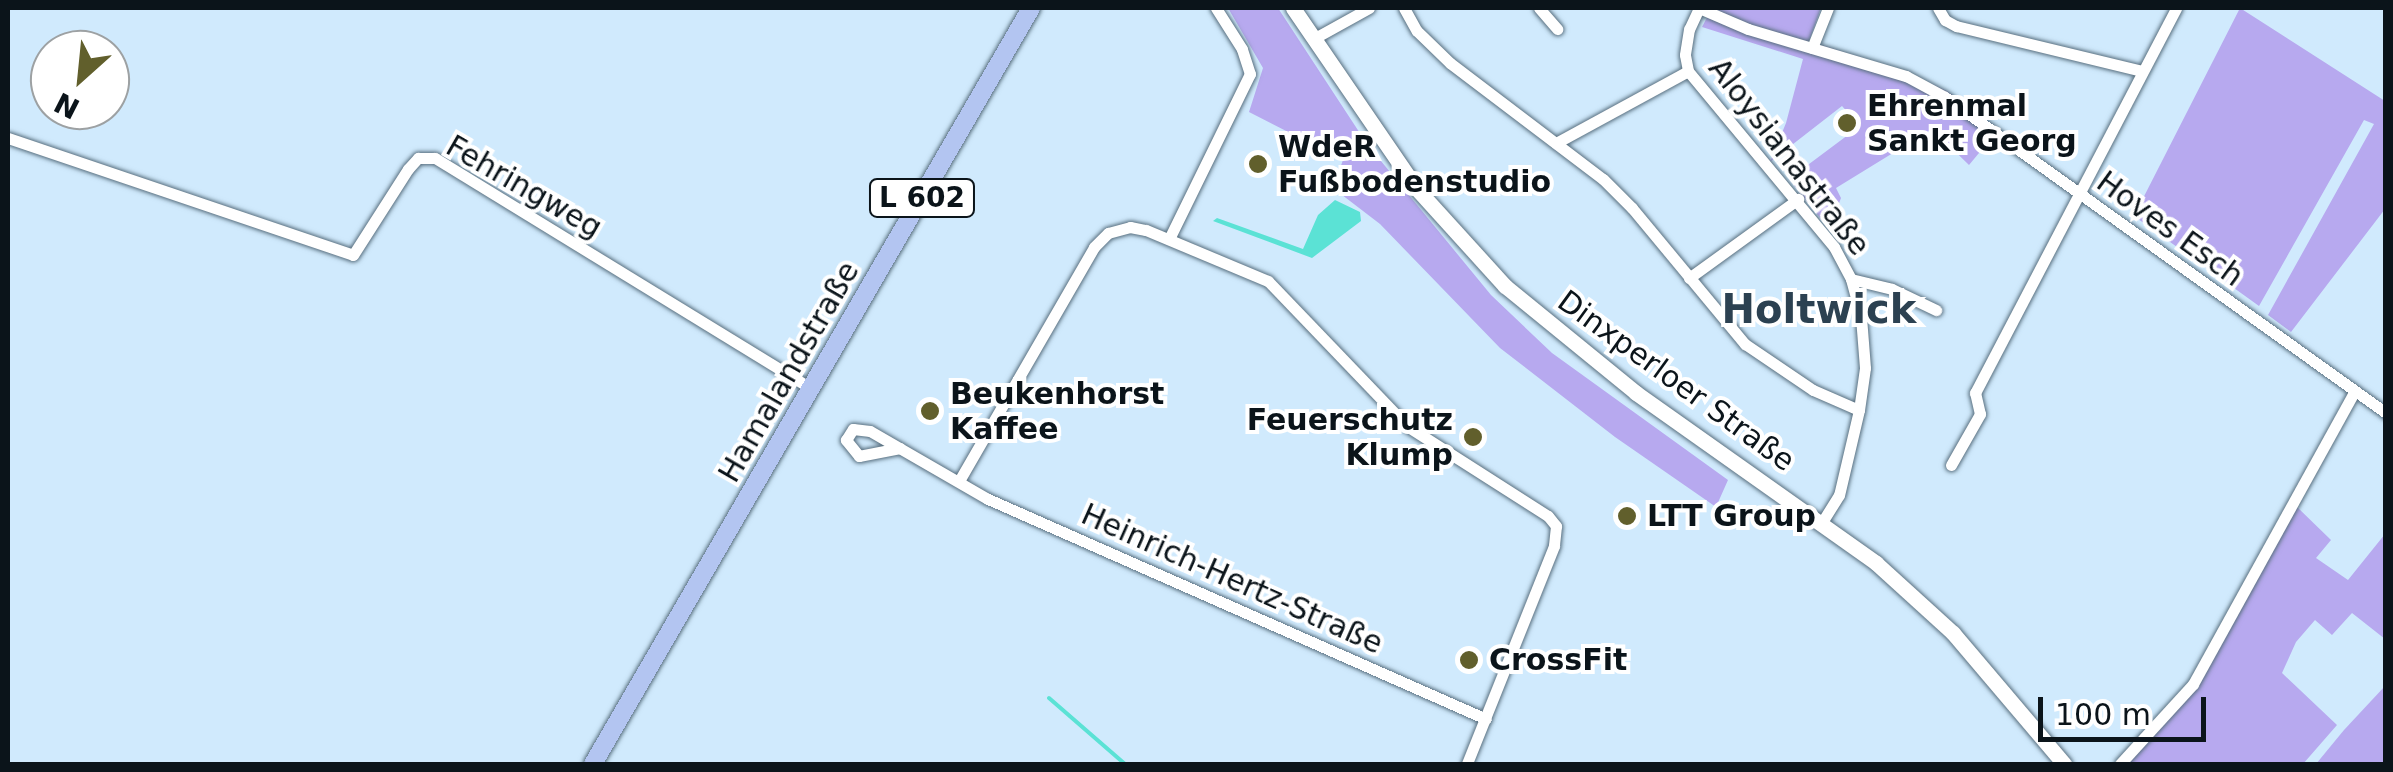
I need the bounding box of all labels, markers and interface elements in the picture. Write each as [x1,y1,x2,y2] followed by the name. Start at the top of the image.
[30,30,130,130] north arrow
[1701,51,1877,263] street label: Aloysianastraße
[49,85,85,125] text: N
[1867,88,2077,158] place label: Ehrenmal Sankt Georg
[1836,112,1858,134] marker: Ehrenmal Sankt Georg
[440,128,608,246] street label: Fehringweg
[1278,129,1551,200] place label: WdeR Fußbodenstudio
[1247,153,1269,175] marker: WdeR Fußbodenstudio
[2090,164,2250,294] street label: Hoves Esch
[867,175,977,221] road number: L 602
[711,255,867,489] street label: Hamalandstraße
[1551,283,1801,479] street label: Dinxperloer Straße
[1722,285,1916,333] district label: Holtwick
[950,376,1164,446] place label: Beukenhorst Kaffee
[919,400,941,422] marker: Beukenhorst Kaffee
[1247,402,1453,472] place label: Feuerschutz Klump
[1462,426,1484,448] marker: Feuerschutz Klump
[1076,496,1388,662] street label: Heinrich-Hertz-Straße
[1647,498,1816,534] place label: LTT Group
[1616,505,1638,527] marker: LTT Group
[1489,642,1627,678] place label: CrossFit
[1458,649,1480,671] marker: CrossFit
[2043,677,2210,739] scale bar
[2055,697,2151,732] text: 100 m

